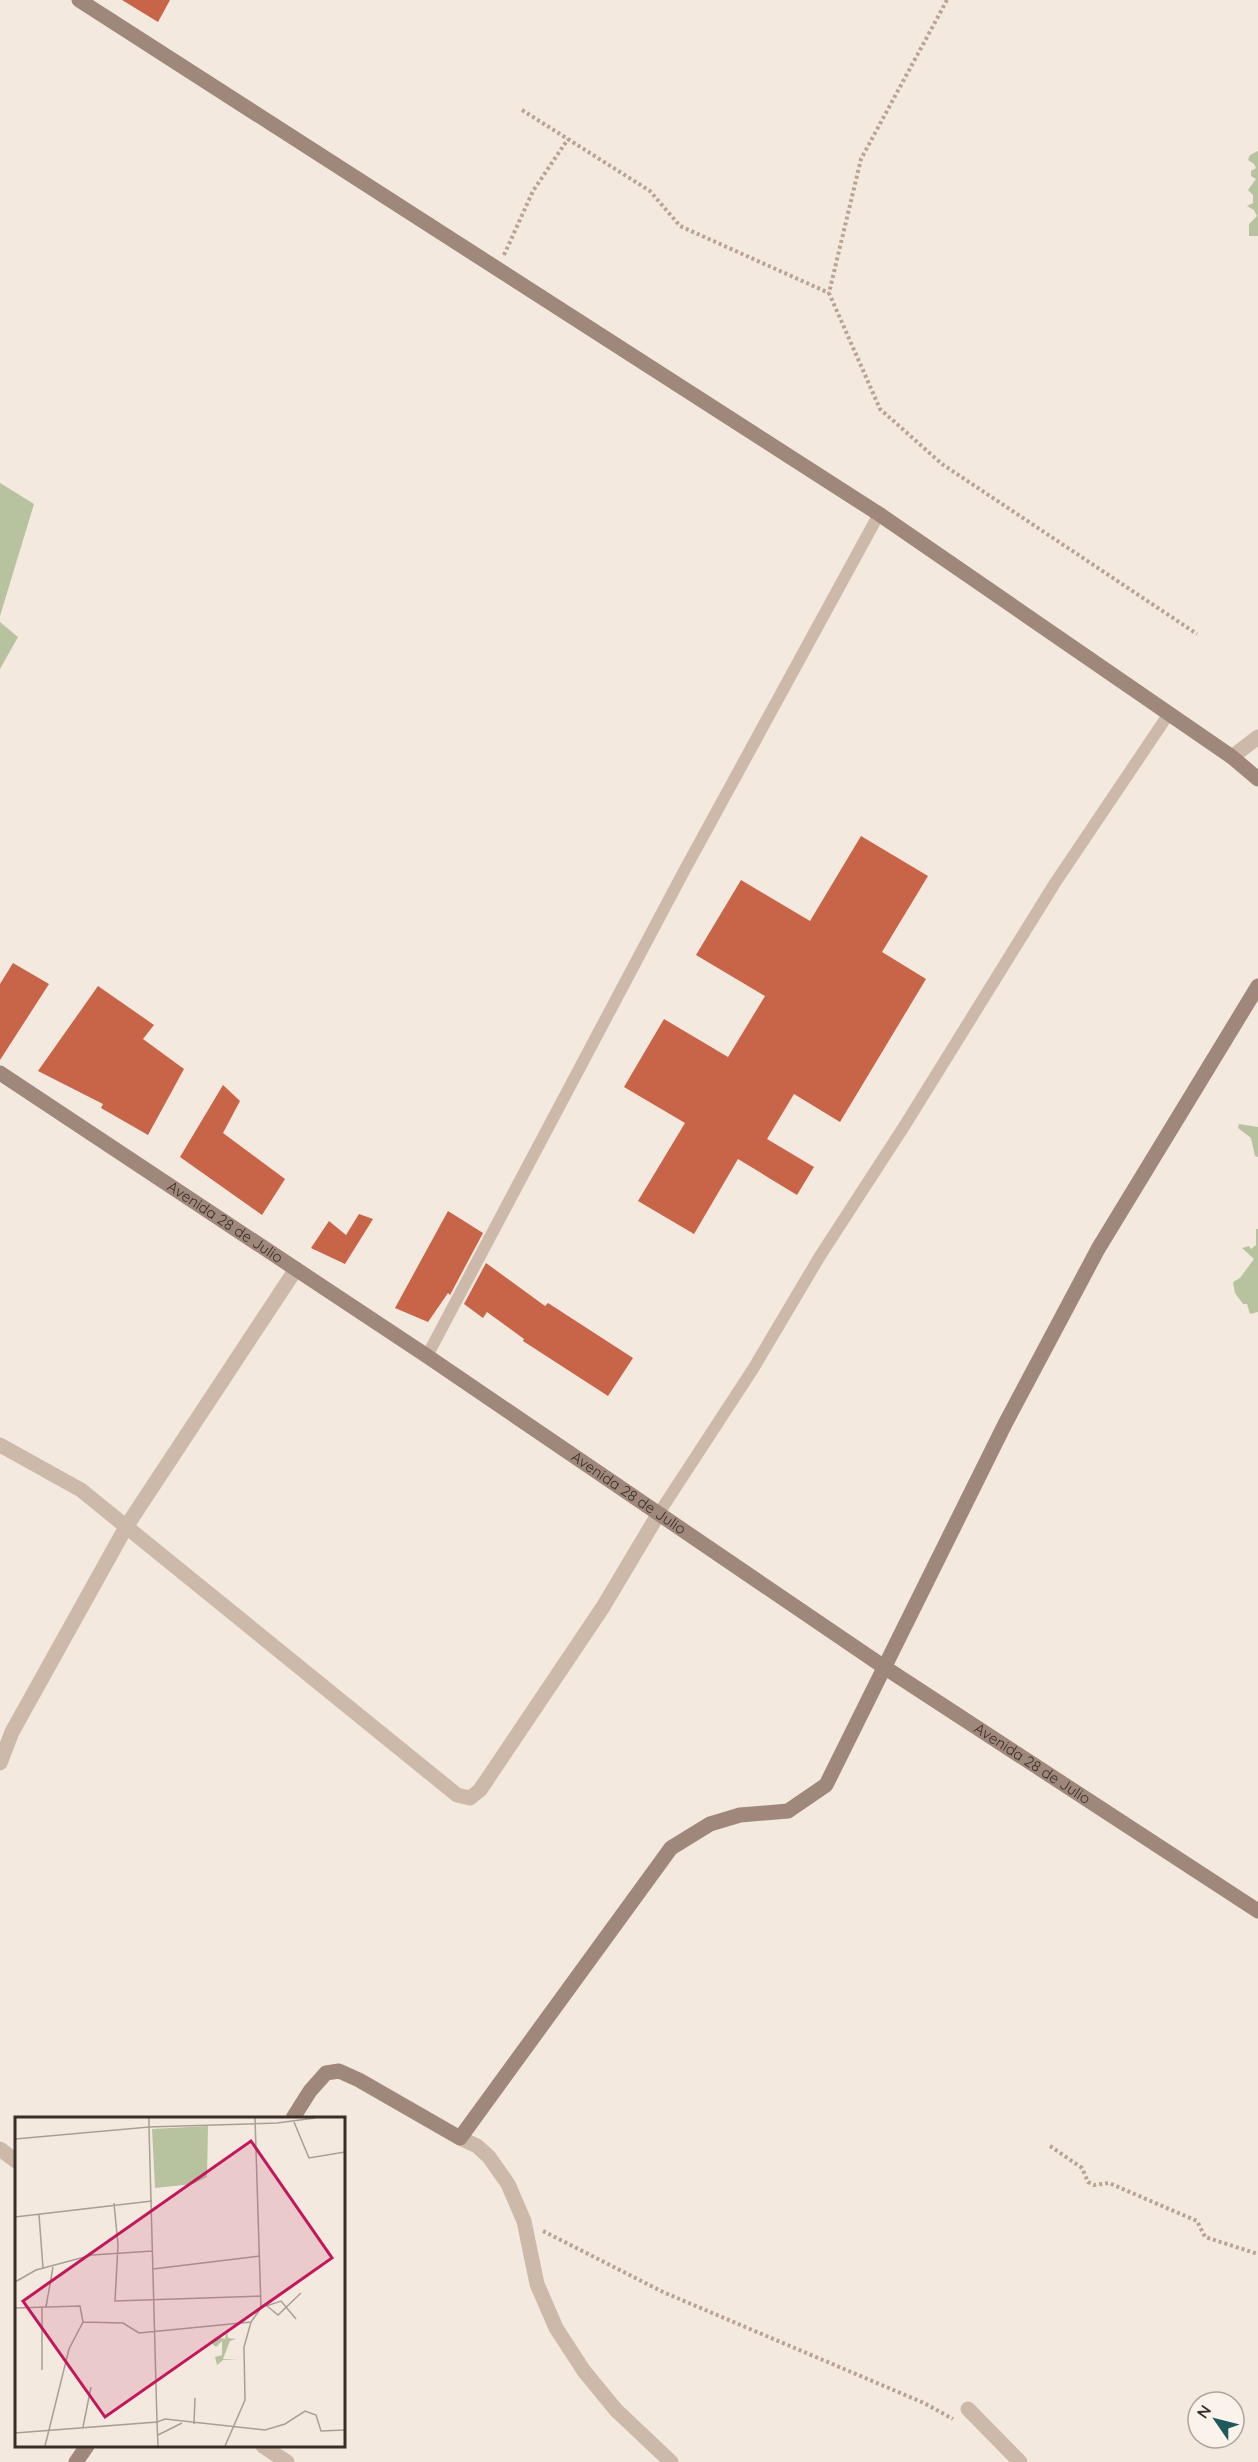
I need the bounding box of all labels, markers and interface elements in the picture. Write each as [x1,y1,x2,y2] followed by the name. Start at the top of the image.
[164,1177,287,1267] street label: Avenida 28 de Julio
[568,1447,690,1539] street label: Avenida 28 de Julio
[971,1718,1094,1808] street label: Avenida 28 de Julio
[15,2117,345,2447] inset map
[1186,2390,1246,2450] north arrow
[1192,2401,1215,2422] text: N

